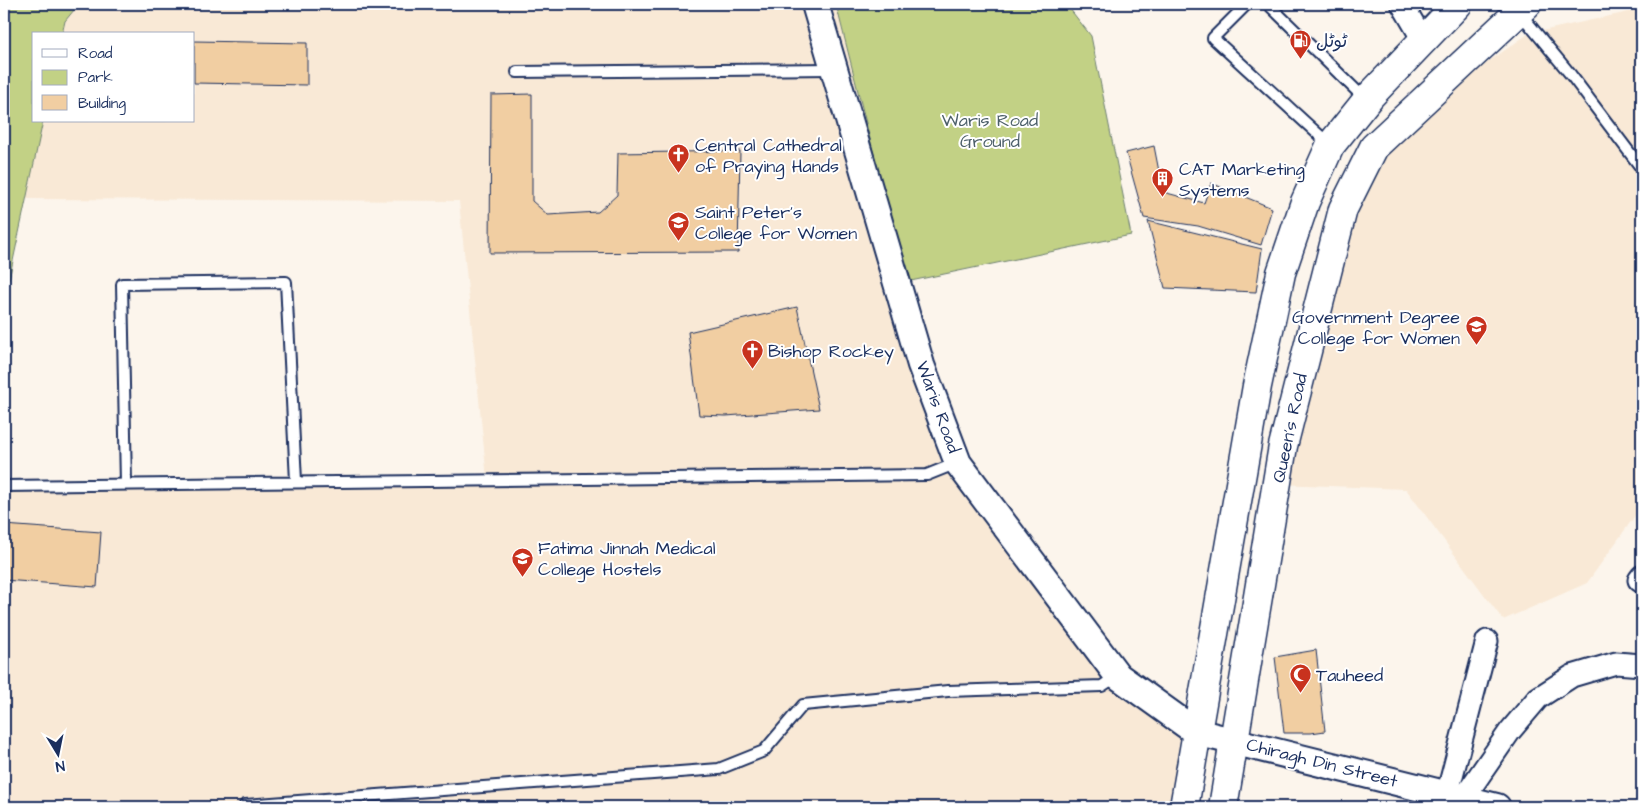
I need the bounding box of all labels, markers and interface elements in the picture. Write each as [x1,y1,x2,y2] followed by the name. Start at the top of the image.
[1288,29,1312,60] fuel station icon: ٹوٹل
[1316,29,1348,54] place label: ٹوٹل
[32,32,195,122] legend
[78,43,113,64] text: Road
[78,67,113,88] text: Park
[78,93,126,115] text: Building
[942,108,1038,154] park label: Waris Road Ground
[695,133,842,180] place label: Central Cathedral of Praying Hands
[667,143,691,174] church icon: Central Cathedral of Praying Hands
[1179,157,1305,204] place label: CAT Marketing Systems
[1151,167,1175,198] building icon: CAT Marketing Systems
[695,200,857,247] place label: Saint Peter's College for Women
[667,210,691,241] school or university icon: Saint Peter's College for Women
[1292,305,1460,352] place label: Government Degree College for Women
[1464,315,1488,346] school or university icon: Government Degree College for Women
[740,339,764,370] church icon: Bishop Rockey
[768,339,894,365] place label: Bishop Rockey
[910,357,966,457] street label: Waris Road
[1266,371,1314,485] street label: Queen's Road
[538,536,716,583] place label: Fatima Jinnah Medical College Hostels
[510,546,534,577] school or university icon: Fatima Jinnah Medical College Hostels
[1288,663,1312,694] mosque icon: Tauheed
[1316,663,1383,688] place label: Tauheed
[32,728,82,778] north arrow
[1244,732,1401,795] street label: Chiragh Din Street
[54,755,66,776] text: N

